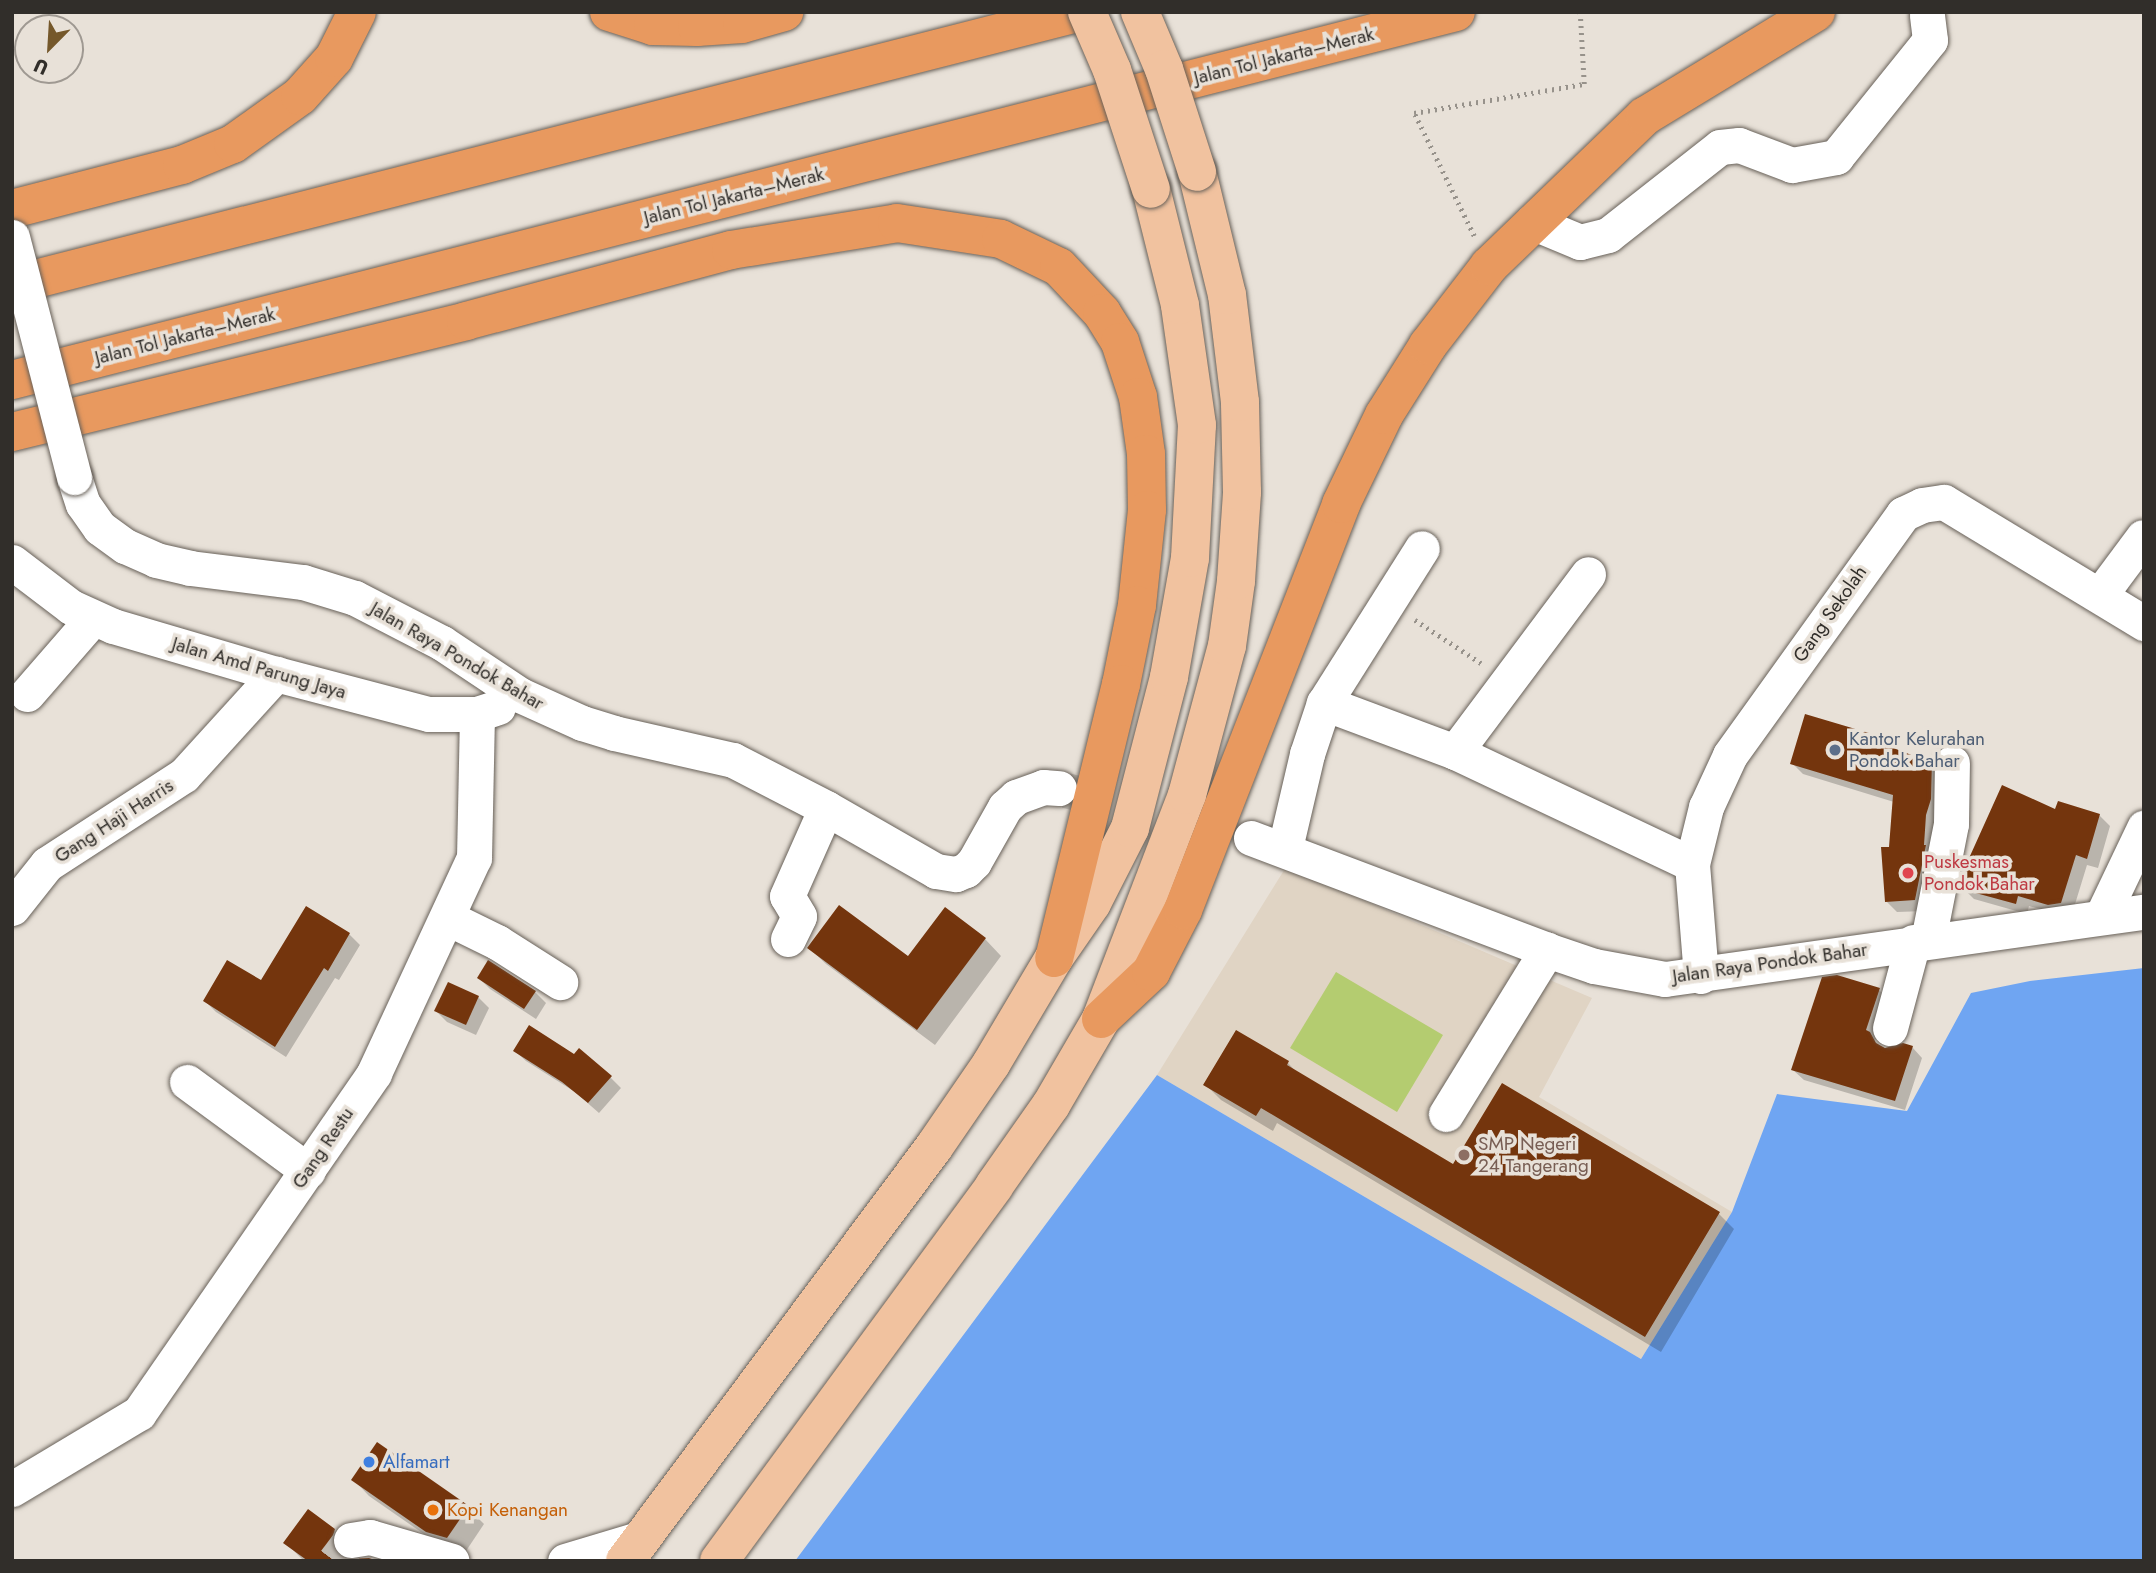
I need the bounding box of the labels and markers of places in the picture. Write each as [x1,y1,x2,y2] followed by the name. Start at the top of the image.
[1849,728,1985,772] place label: Kantor Kelurahan Pondok Bahar
[1827,742,1843,758] marker: Kantor Kelurahan Pondok Bahar
[1924,851,2035,895] place label: Puskesmas Pondok Bahar
[1898,863,1918,883] marker: Puskesmas Pondok Bahar
[1478,1133,1589,1177] place label: SMP Negeri 24 Tangerang
[1456,1147,1472,1163] marker: SMP Negeri 24 Tangerang
[383,1451,450,1473] place label: Alfamart
[361,1454,377,1470] marker: Alfamart
[447,1499,568,1521] place label: Kopi Kenangan
[425,1502,441,1518] marker: Kopi Kenangan

